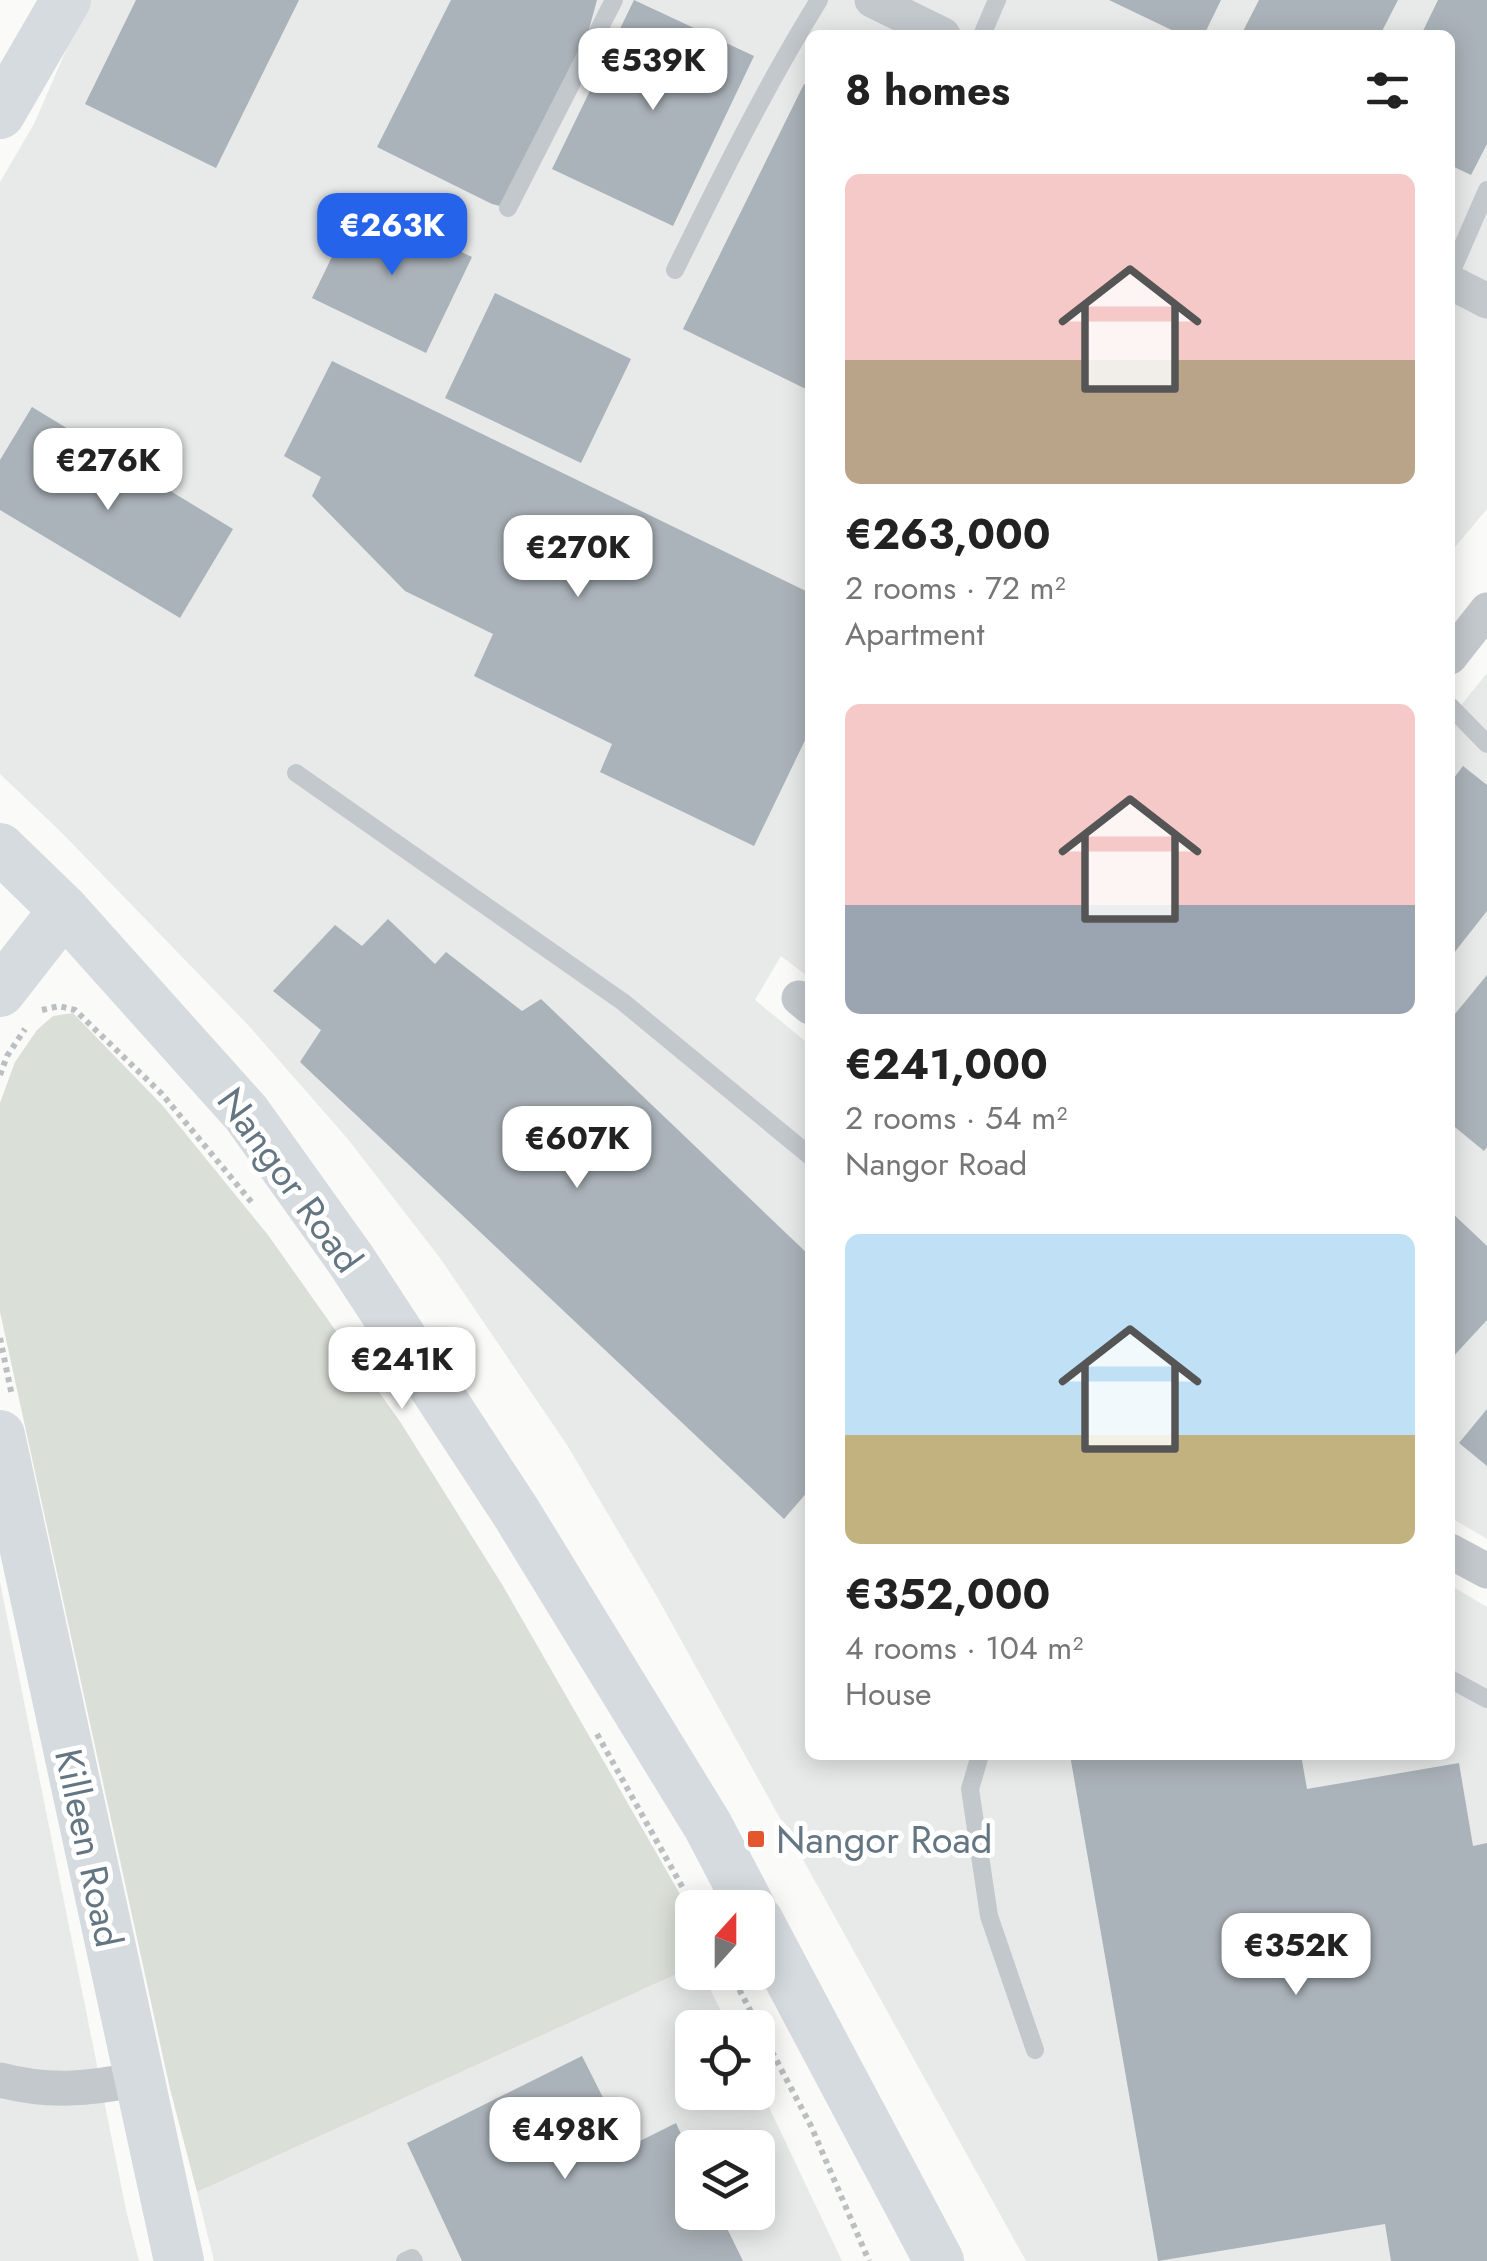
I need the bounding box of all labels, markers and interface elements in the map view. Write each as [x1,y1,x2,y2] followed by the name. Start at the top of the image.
[583,28,723,113] pin: €539K
[600,37,706,83] text: €539K
[845,60,1010,121] text: 8 homes
[1360,63,1415,118] icon: filters
[322,193,462,278] pin: €263K
[339,202,445,248] text: €263K
[1040,239,1220,419] icon: home
[38,428,178,513] pin: €276K
[55,437,161,483] text: €276K
[845,504,1051,565] text: €263,000
[508,515,648,600] pin: €270K
[526,524,630,570] text: €270K
[845,565,1066,611] text: 2 rooms · 72 m²
[845,611,984,657] text: Apartment
[1040,769,1220,949] icon: home
[845,1034,1048,1095] text: €241,000
[204,1076,376,1284] street label: Nangor Road
[845,1095,1067,1141] text: 2 rooms · 54 m²
[507,1106,647,1191] pin: €607K
[524,1115,630,1161] text: €607K
[845,1141,1027,1187] text: Nangor Road
[1040,1299,1220,1479] icon: home
[332,1327,472,1412] pin: €241K
[351,1336,453,1382] text: €241K
[845,1564,1050,1625] text: €352,000
[845,1625,1083,1671] text: 4 rooms · 104 m²
[845,1671,932,1717] text: House
[41,1744,137,1952] street label: Killeen Road
[776,1812,993,1867] place label: Nangor Road
[745,1828,767,1850] marker: Nangor Road
[675,1890,775,1990] north arrow
[675,1890,775,2230] map controls
[1226,1913,1366,1998] pin: €352K
[1244,1922,1348,1968] text: €352K
[675,2010,775,2110] button: locate
[495,2097,635,2182] pin: €498K
[511,2106,619,2152] text: €498K
[675,2130,775,2230] button: layers

